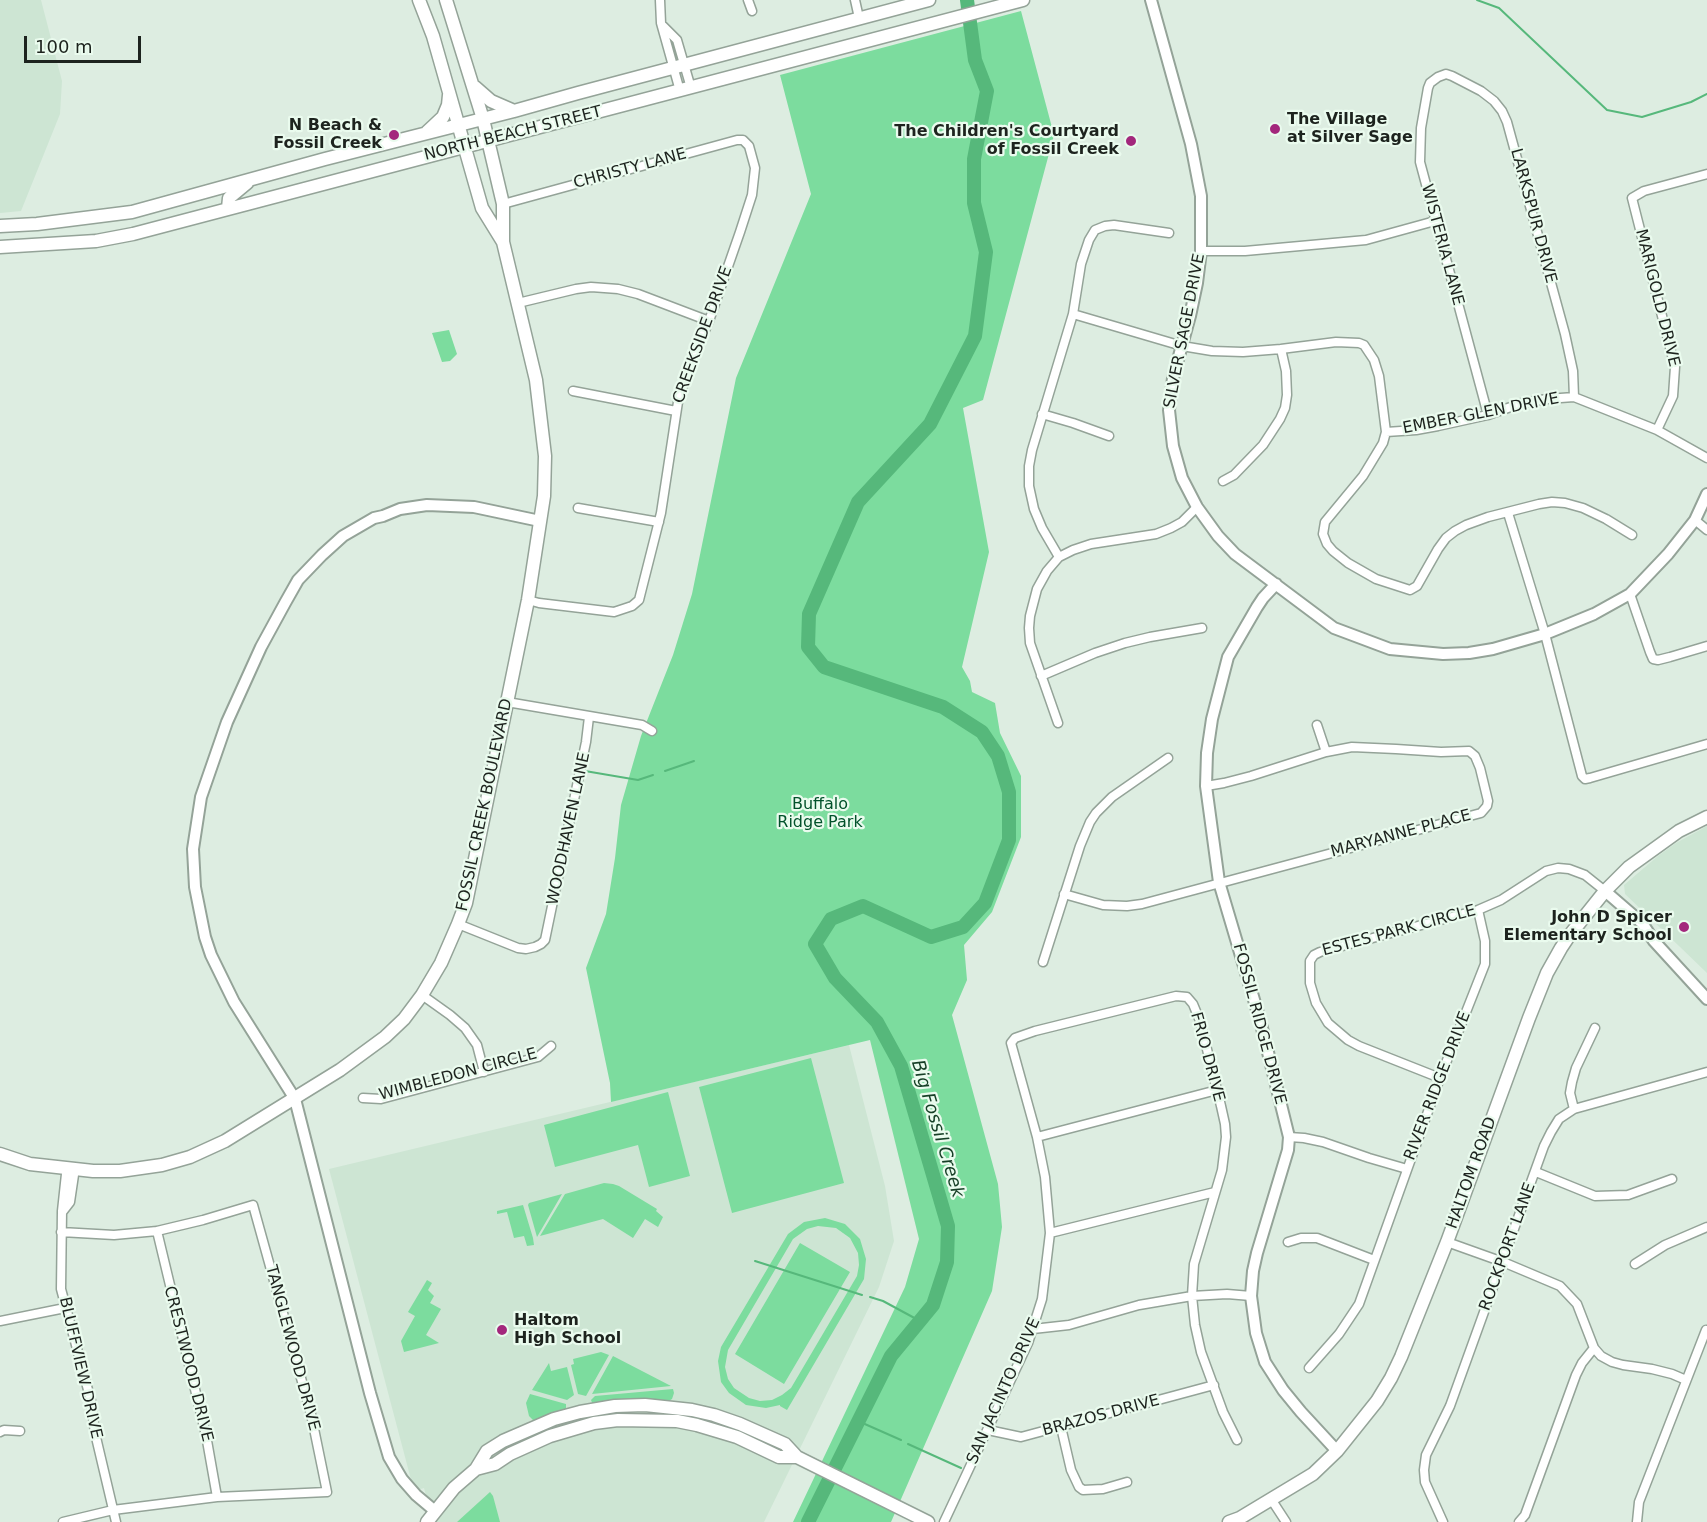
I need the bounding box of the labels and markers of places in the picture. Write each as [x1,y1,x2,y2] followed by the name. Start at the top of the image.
[1287,110,1413,148] place label: The Village at Silver Sage
[273,116,382,154] place label: N Beach & Fossil Creek
[894,122,1119,160] place label: The Children's Courtyard of Fossil Creek
[1268,122,1282,136] marker: The Village at Silver Sage
[387,128,401,142] marker: N Beach & Fossil Creek
[1124,134,1138,148] marker: The Children's Courtyard of Fossil Creek
[1504,908,1672,946] place label: John D Spicer Elementary School
[1677,920,1691,934] marker: John D Spicer Elementary School
[514,1311,621,1349] place label: Haltom High School
[495,1323,509,1337] marker: Haltom High School

